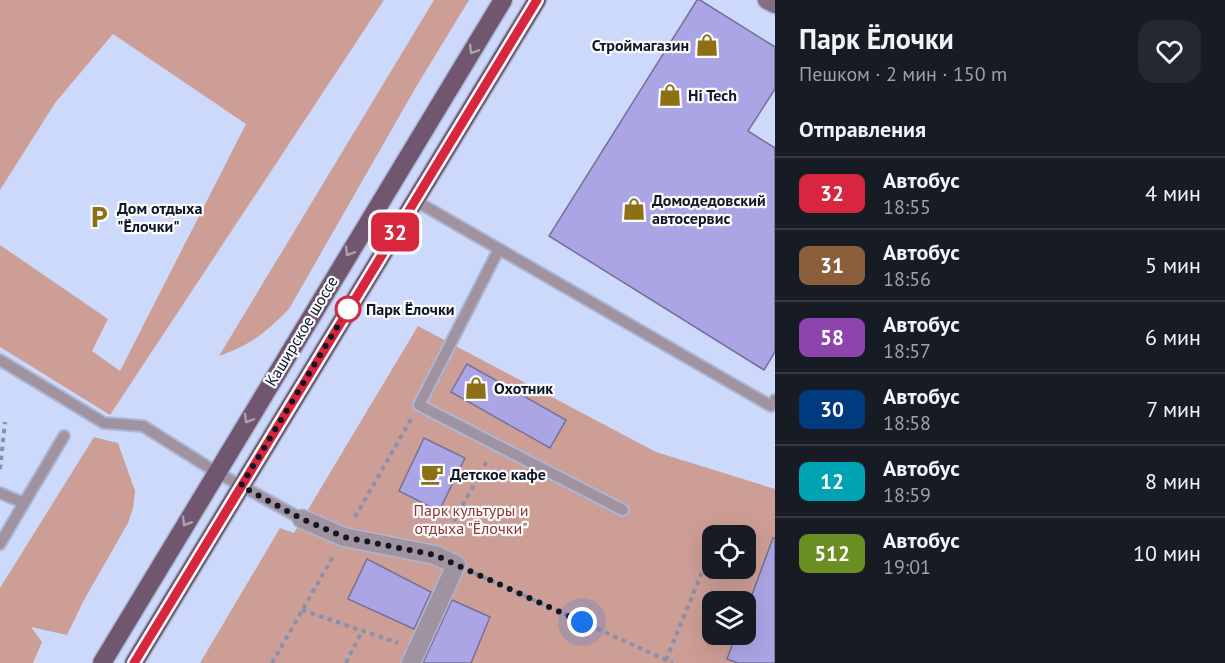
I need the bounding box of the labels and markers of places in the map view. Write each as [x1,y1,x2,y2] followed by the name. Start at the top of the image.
[694,32,720,58] shop icon: Строймагазин
[592,35,689,55] place label: Строймагазин
[657,82,683,108] shop icon: Hi Tech
[688,85,737,105] place label: Hi Tech
[652,190,766,228] place label: Домодедовский автосервис
[621,196,647,222] shop icon: Домодедовский автосервис
[117,198,202,236] place label: Дом отдыха "Ёлочки"
[86,204,112,230] parking icon: Дом отдыха "Ёлочки"
[335,296,361,322] marker: Парк Ёлочки
[366,299,454,319] place label: Парк Ёлочки
[463,375,489,401] shop icon: Охотник
[494,378,553,398] place label: Охотник
[419,461,445,487] cafe icon: Детское кафе
[450,464,546,484] place label: Детское кафе

